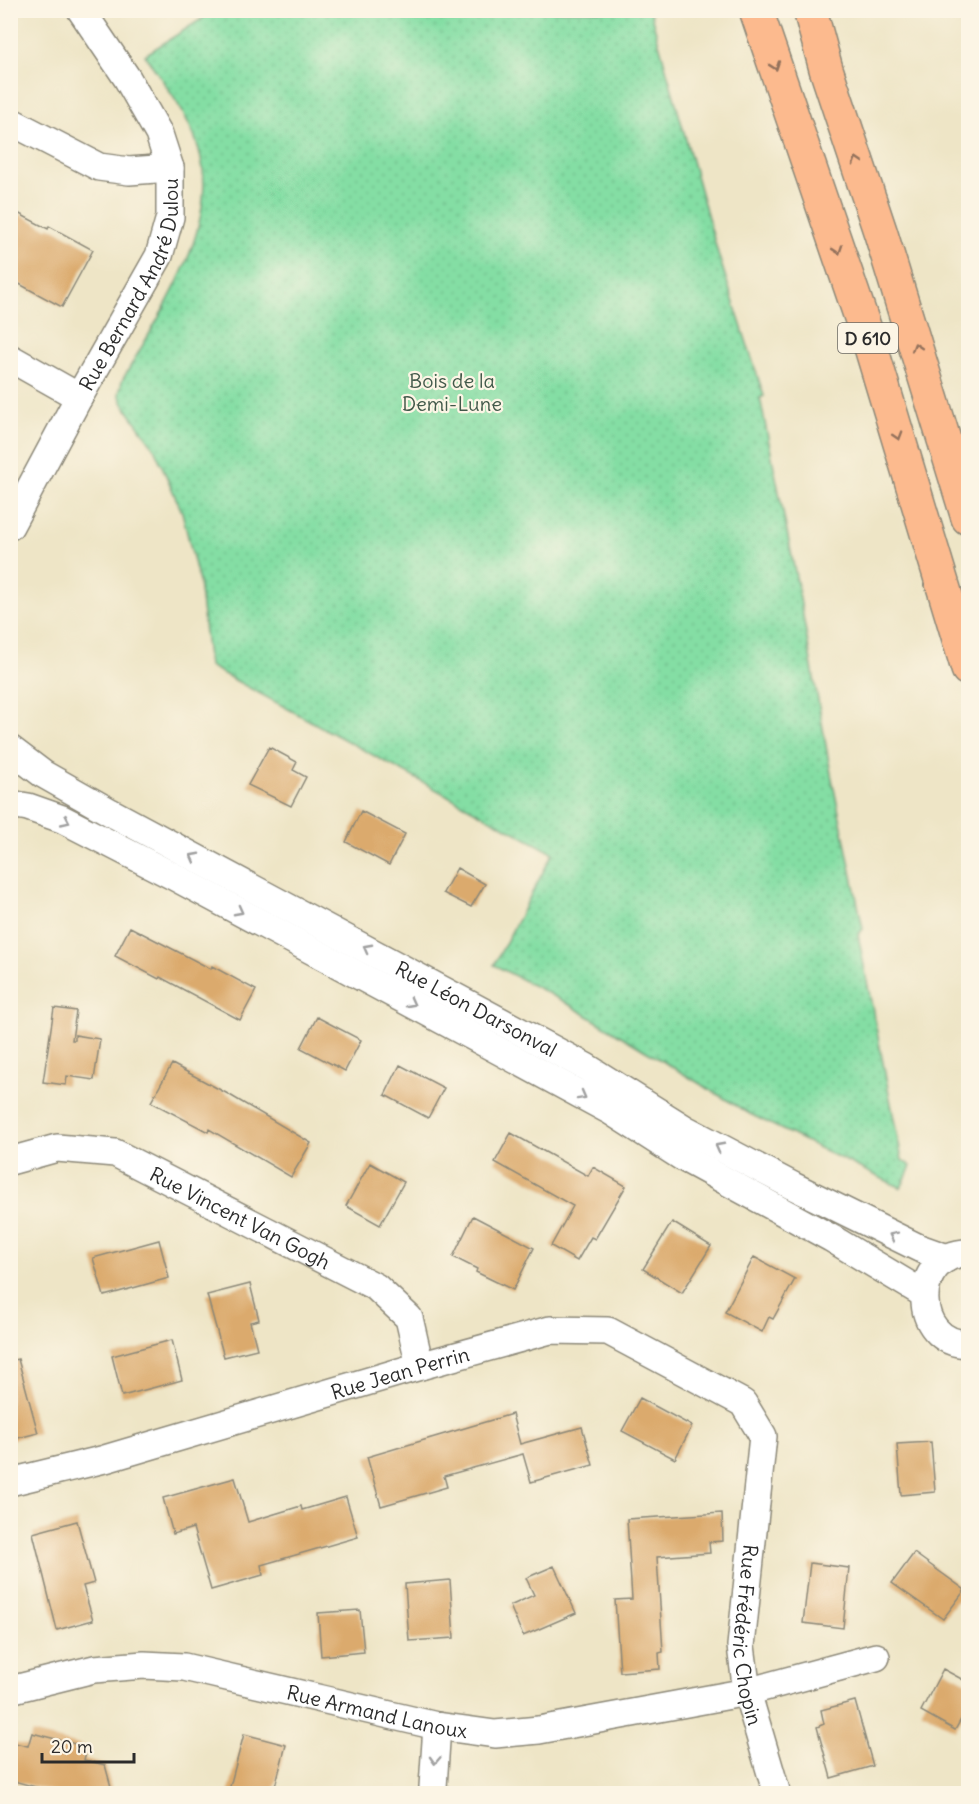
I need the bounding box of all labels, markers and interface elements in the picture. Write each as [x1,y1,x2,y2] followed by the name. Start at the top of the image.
[767,60,780,71] one-way arrow
[852,157,864,167] one-way arrow
[73,178,183,395] street label: Rue Bernard André Dulou
[831,244,843,255] one-way arrow
[838,323,898,353] road number: D 610
[911,342,923,353] one-way arrow
[402,368,502,416] park label: Bois de la Demi-Lune
[891,430,903,441] one-way arrow
[60,814,71,826] one-way arrow
[190,853,201,864] one-way arrow
[233,904,244,915] one-way arrow
[362,944,373,956] one-way arrow
[391,955,561,1062] street label: Rue Léon Darsonval
[405,996,415,1007] one-way arrow
[576,1089,587,1100] one-way arrow
[715,1143,726,1154] one-way arrow
[146,1161,335,1274] street label: Rue Vincent Van Gogh
[889,1231,900,1243] one-way arrow
[328,1341,472,1404] street label: Rue Jean Perrin
[728,1543,769,1728] street label: Rue Frédéric Chopin
[284,1679,469,1743] street label: Rue Armand Lanoux
[42,1726,134,1764] scale bar
[51,1735,93,1758] text: 20 m
[428,1755,441,1764] one-way arrow

